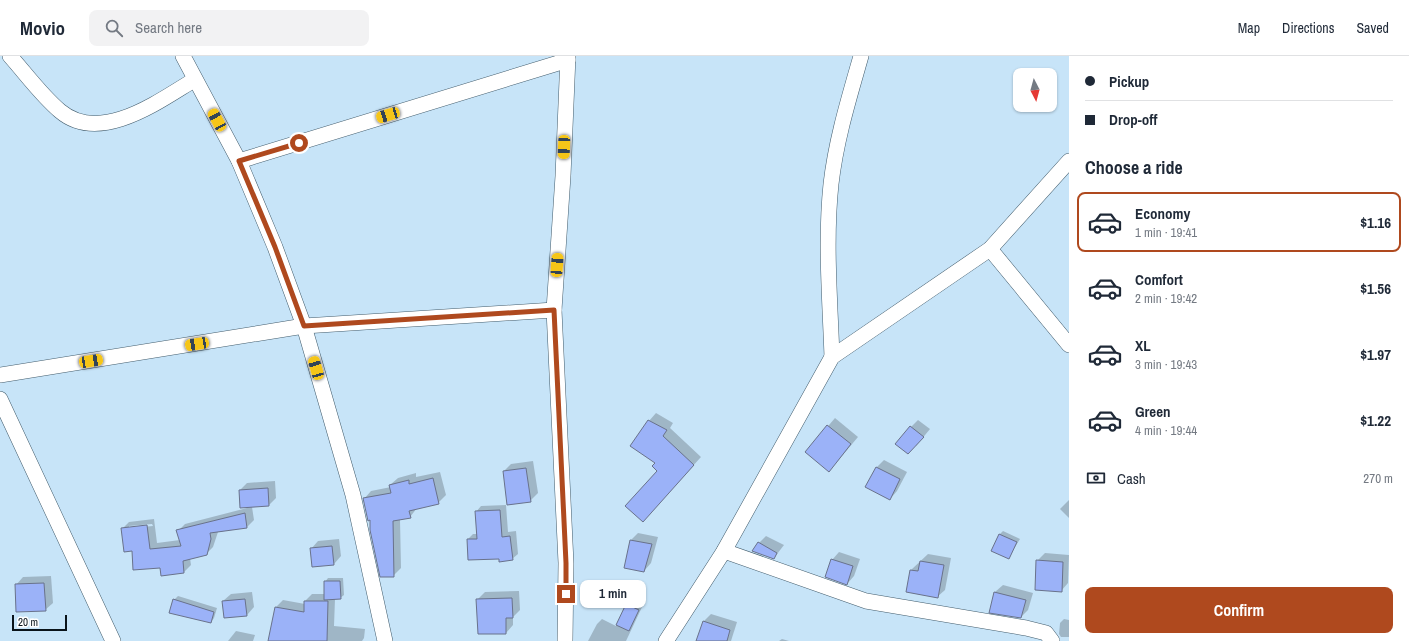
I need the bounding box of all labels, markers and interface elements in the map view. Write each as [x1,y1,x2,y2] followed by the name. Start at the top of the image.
[89,10,369,46] search box
[20,15,65,41] text: Movio
[103,17,125,39] icon: search
[135,17,202,38] text: Search here
[1238,19,1260,37] text: Map
[1282,19,1334,37] text: Directions
[1356,19,1389,37] text: Saved
[1013,68,1057,112] north arrow
[1013,68,1057,112] map controls
[1109,71,1149,92] text: Pickup
[375,106,401,124] car
[206,107,228,133] car
[1109,109,1158,130] text: Drop-off
[290,134,308,152] route start
[558,135,570,159] car
[1085,155,1183,180] text: Choose a ride
[1135,203,1190,224] text: Economy
[1087,204,1123,240] icon: car
[1360,212,1391,233] text: $1.16
[1135,224,1197,241] text: 1 min · 19:41
[550,253,564,277] car
[1135,269,1183,290] text: Comfort
[1087,270,1123,306] icon: car
[1360,278,1391,299] text: $1.56
[1135,290,1197,307] text: 2 min · 19:42
[1135,335,1151,356] text: XL
[184,336,210,352] car
[1087,336,1123,372] icon: car
[1360,344,1391,365] text: $1.97
[78,353,104,369] car
[307,355,325,381] car
[1135,356,1197,373] text: 3 min · 19:43
[1135,401,1171,422] text: Green
[1087,402,1123,438] icon: car
[1360,410,1391,431] text: $1.22
[1135,422,1197,439] text: 4 min · 19:44
[1085,467,1107,489] icon: cash
[1117,468,1146,489] text: Cash
[1363,470,1393,487] text: 270 m
[580,580,646,608] callout: 1 min
[557,585,575,603] route end
[599,585,627,602] text: 1 min
[1085,587,1393,633] button: Confirm
[12,613,67,632] scale bar
[18,615,38,629] text: 20 m

